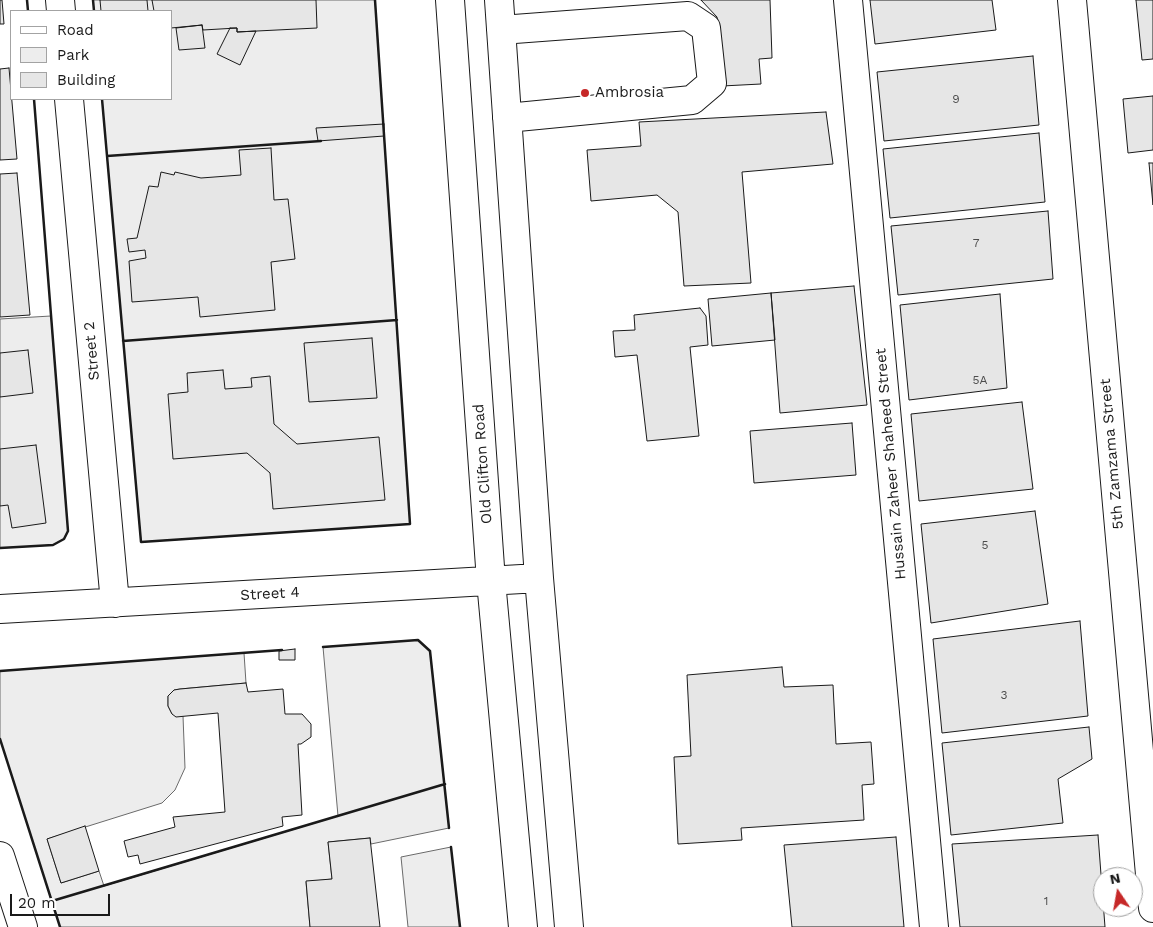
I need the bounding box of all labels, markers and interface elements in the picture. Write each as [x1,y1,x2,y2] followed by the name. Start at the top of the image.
[10,10,172,100] legend
[57,21,94,39] text: Road
[57,46,89,64] text: Park
[57,71,115,89] text: Building
[595,84,664,102] place label: Ambrosia
[579,87,591,99] marker: Ambrosia
[952,92,960,106] house number: 9
[973,236,979,250] house number: 7
[80,321,104,381] street label: Street 2
[872,348,910,580] street label: Hussain Zaheer Shaheed Street
[973,373,987,387] house number: 5A
[1096,378,1128,530] street label: 5th Zamzama Street
[470,403,496,525] street label: Old Clifton Road
[982,538,988,552] house number: 5
[240,583,300,605] street label: Street 4
[1001,688,1007,702] house number: 3
[1093,867,1143,917] north arrow
[1108,869,1122,887] text: N
[12,884,112,916] scale bar
[18,894,56,912] text: 20 m
[1044,894,1048,908] house number: 1

